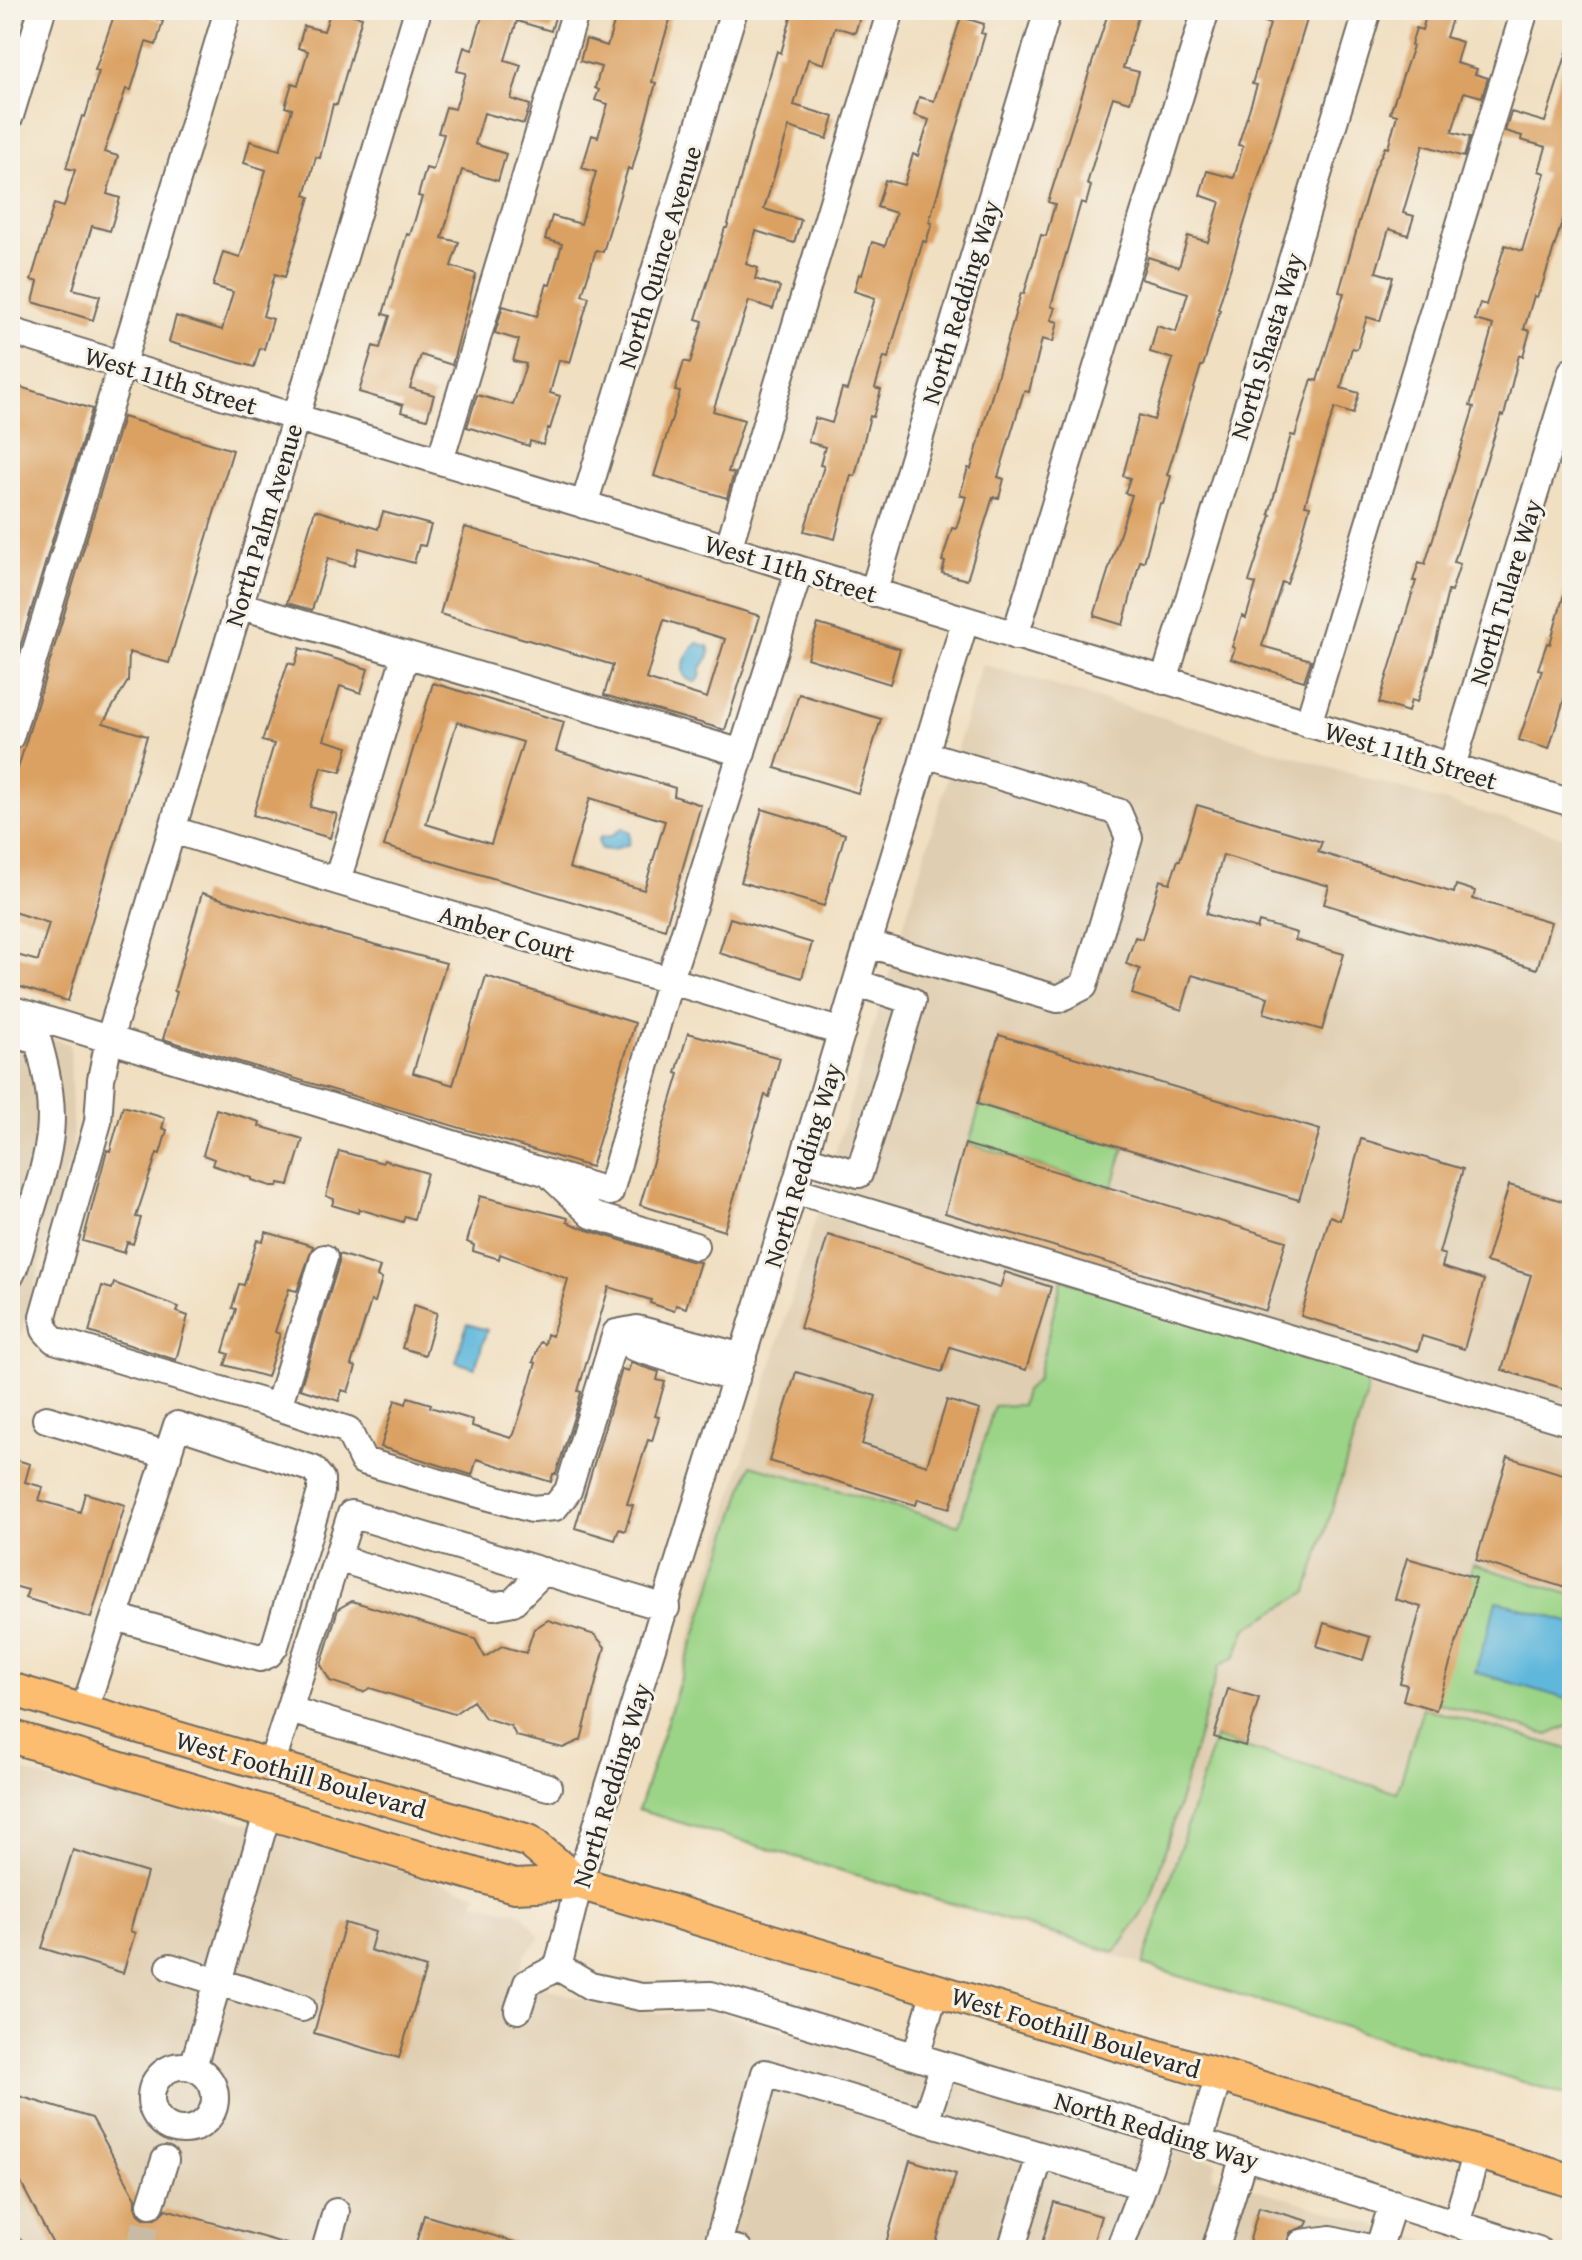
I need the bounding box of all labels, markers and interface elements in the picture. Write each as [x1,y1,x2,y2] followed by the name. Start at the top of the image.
[606,141,712,373] street label: North Quince Avenue
[910,195,1010,409] street label: North Redding Way
[1219,248,1313,444] street label: North Shasta Way
[80,335,262,425] street label: West 11th Street
[214,418,312,632] street label: North Palm Avenue
[1458,494,1552,690] street label: North Tulare Way
[700,523,882,613] street label: West 11th Street
[1320,710,1502,800] street label: West 11th Street
[434,894,580,972] street label: Amber Court
[752,1058,852,1272] street label: North Redding Way
[561,1678,661,1892] street label: North Redding Way
[171,1720,431,1828] street label: West Foothill Boulevard
[947,1976,1206,2089] street label: West Foothill Boulevard
[1050,2080,1264,2180] street label: North Redding Way

